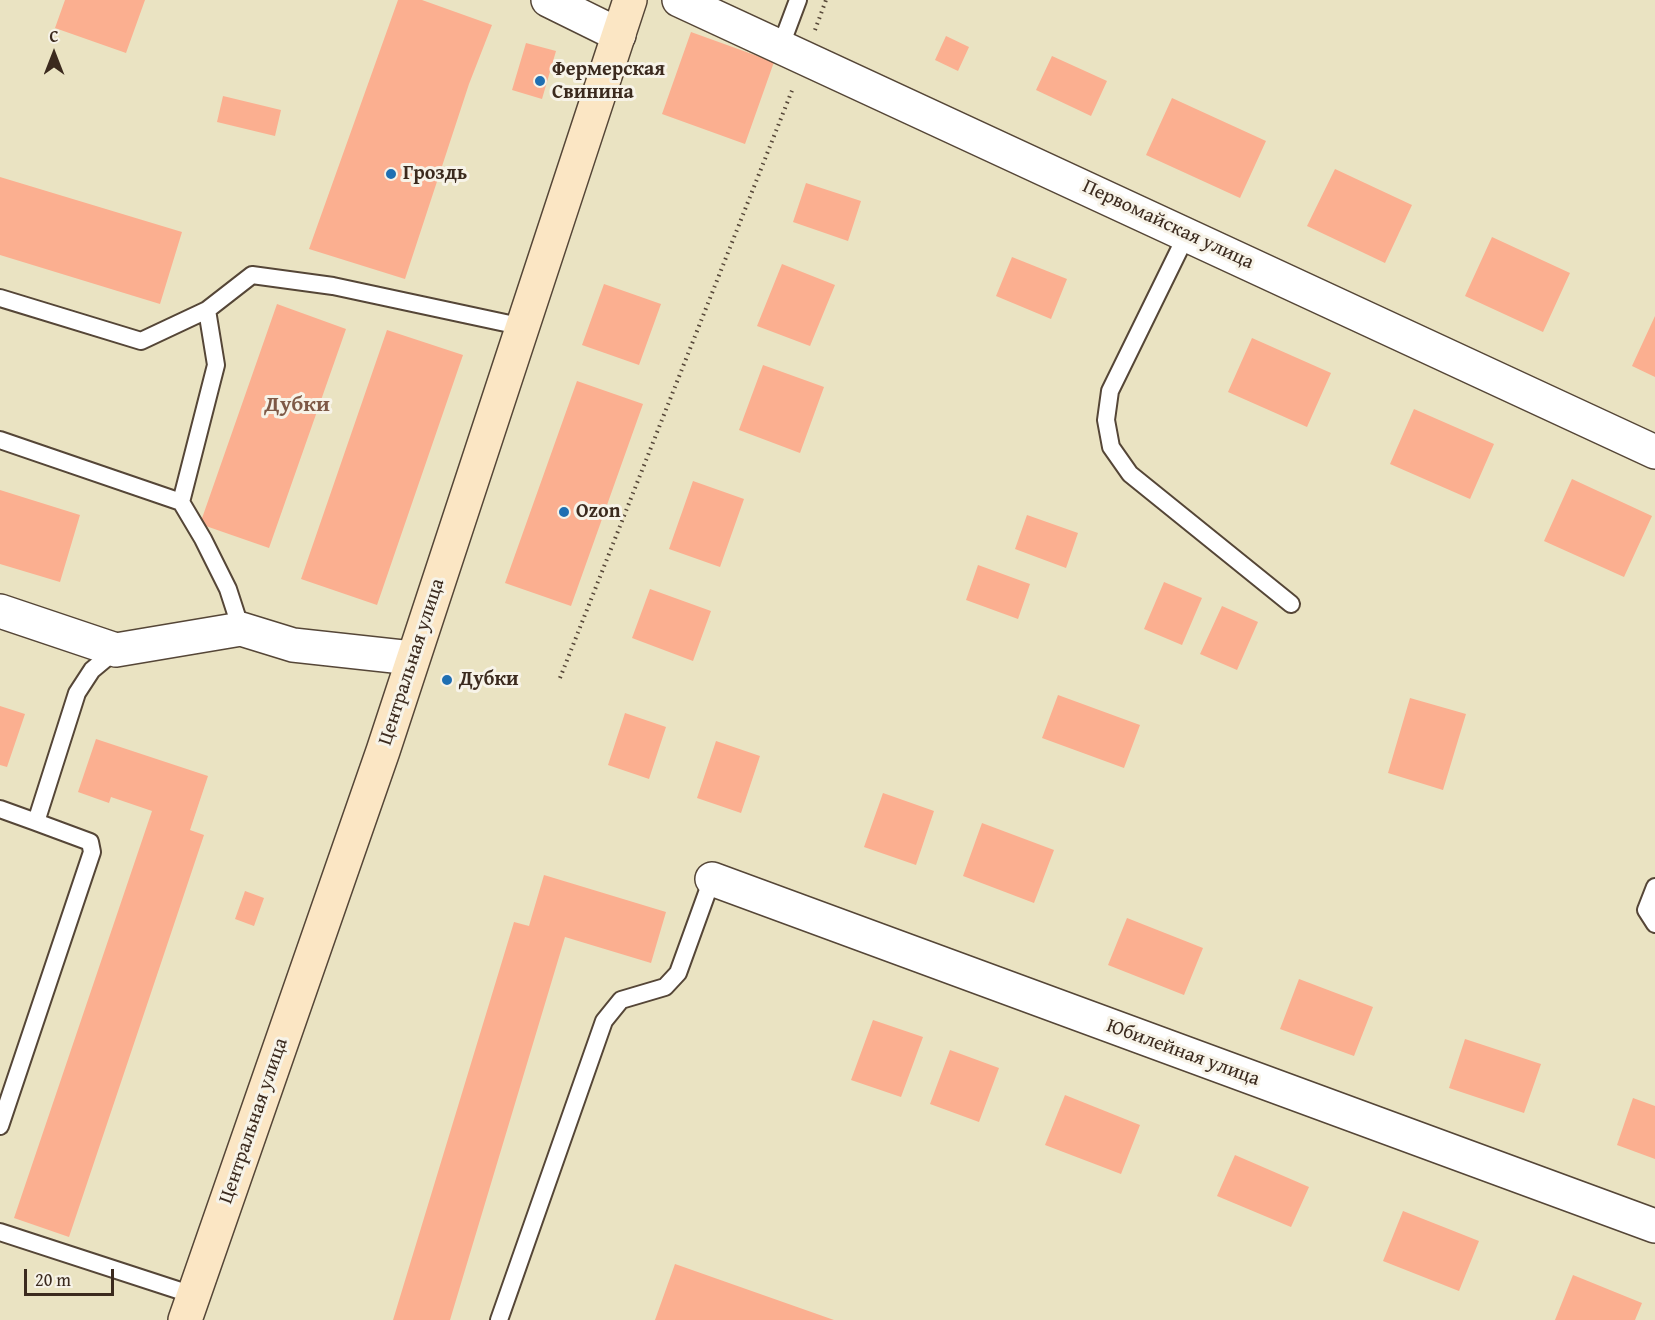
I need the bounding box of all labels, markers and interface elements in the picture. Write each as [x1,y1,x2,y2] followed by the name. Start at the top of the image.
[24,24,84,84] north arrow
[49,24,59,48] text: С
[552,58,665,105] place label: Фермерская Свинина
[533,74,547,88] marker: Фермерская Свинина
[403,162,467,186] place label: Гроздь
[384,167,398,181] marker: Гроздь
[1079,175,1257,275] street label: Первомайская улица
[264,392,330,418] district label: Дубки
[576,500,621,524] place label: Ozon
[557,505,571,519] marker: Ozon
[374,576,450,748] street label: Центральная улица
[459,668,518,692] place label: Дубки
[440,673,454,687] marker: Дубки
[1103,1014,1263,1092] street label: Юбилейная улица
[214,1035,294,1207] street label: Центральная улица
[27,1257,117,1295] scale bar
[35,1266,71,1293] text: 20 m

